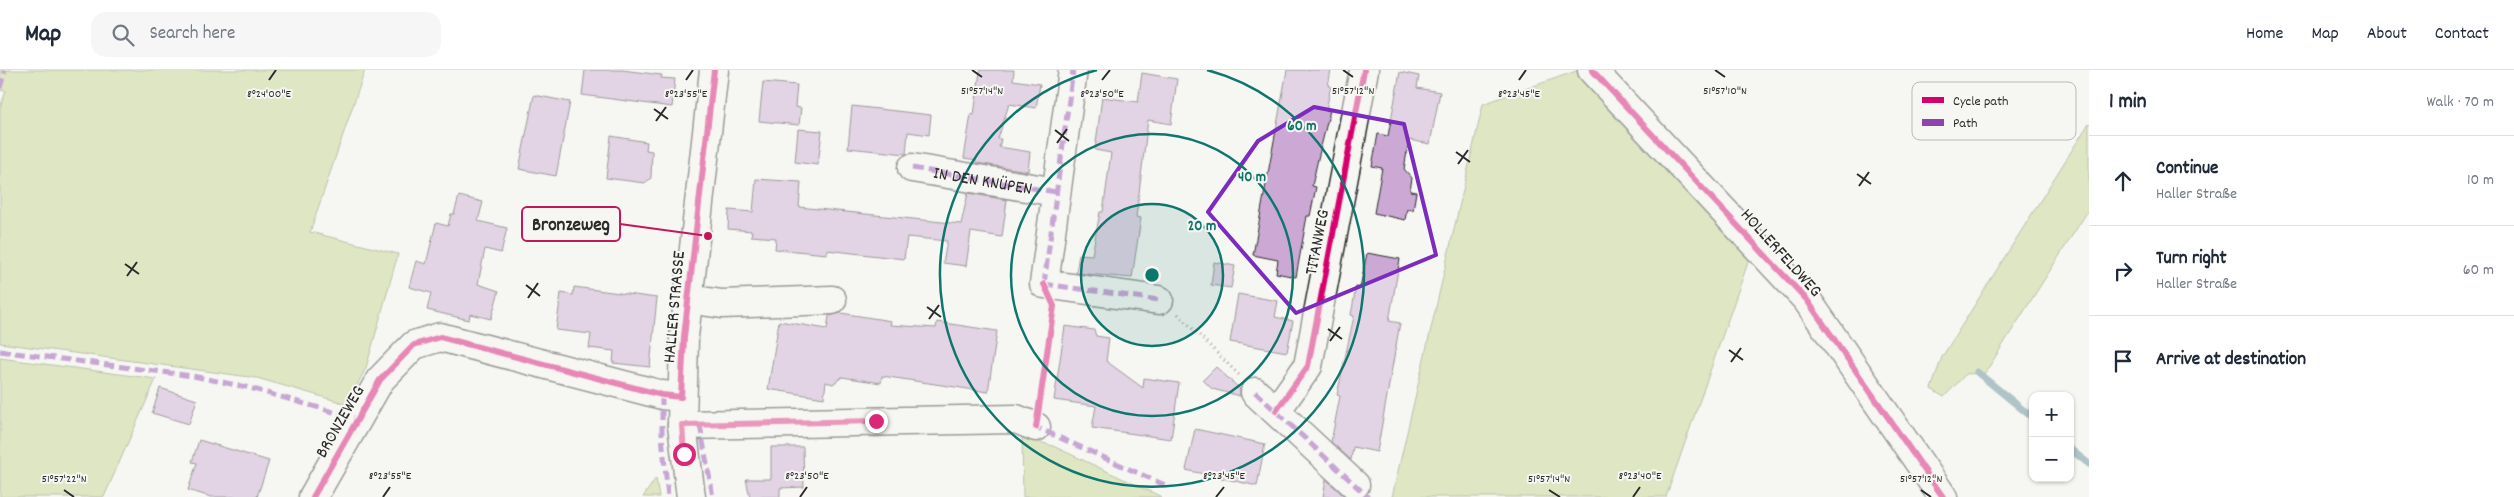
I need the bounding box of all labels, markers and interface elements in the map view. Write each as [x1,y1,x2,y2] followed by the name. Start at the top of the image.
[91,12,441,57] search box
[25,18,61,52] text: Map
[109,21,137,49] icon: search
[149,21,235,48] text: Search here
[2246,22,2283,47] text: Home
[2311,22,2339,47] text: Map
[2367,22,2407,47] text: About
[2435,22,2489,47] text: Contact
[1912,82,2076,140] legend
[961,83,1003,100] text: 51°57'14"N
[1332,83,1374,100] text: 51°57'12"N
[1703,83,1747,100] text: 51°57'10"N
[247,86,292,103] text: 8°24'00"E
[665,86,708,103] text: 8°23'55"E
[1080,86,1124,103] text: 8°23'50"E
[1498,86,1540,103] text: 8°23'45"E
[2109,88,2146,118] text: 1 min
[2426,91,2494,114] text: Walk · 70 m
[1953,92,2009,112] text: Cycle path
[1953,114,1978,134] text: Path
[1287,116,1317,138] text: 60 m
[2156,156,2218,183] text: Continue
[931,162,1034,203] street label: IN DEN KNÜPEN
[1238,167,1266,189] text: 40 m
[2109,167,2137,195] icon: ahead
[2467,169,2494,192] text: 10 m
[2156,183,2237,206] text: Haller Straße
[1733,204,1827,304] street label: HOLLERFELDWEG
[522,207,620,241] callout: Bronzeweg
[1300,208,1337,277] street label: TITANWEG
[532,213,610,240] text: Bronzeweg
[1188,216,1216,238] text: 20 m
[2156,246,2227,273] text: Turn right
[658,250,693,364] street label: HALLER STRASSE
[2109,257,2137,285] icon: right
[2463,259,2494,282] text: 60 m
[1143,266,1161,284] centre of rings
[2156,273,2237,296] text: Haller Straße
[2109,347,2137,375] icon: arrive
[2156,347,2306,374] text: Arrive at destination
[310,381,372,463] street label: BRONZEWEG
[2029,392,2074,482] map controls
[2029,392,2074,437] button: +
[865,410,888,433] route end
[2029,437,2074,482] button: −
[673,443,696,466] route start
[369,468,412,485] text: 8°23'55"E
[785,468,829,485] text: 8°23'50"E
[1203,468,1245,485] text: 8°23'45"E
[1619,468,1662,485] text: 8°23'40"E
[41,471,87,488] text: 51°57'22"N
[1528,471,1570,488] text: 51°57'14"N
[1900,471,1942,488] text: 51°57'12"N

